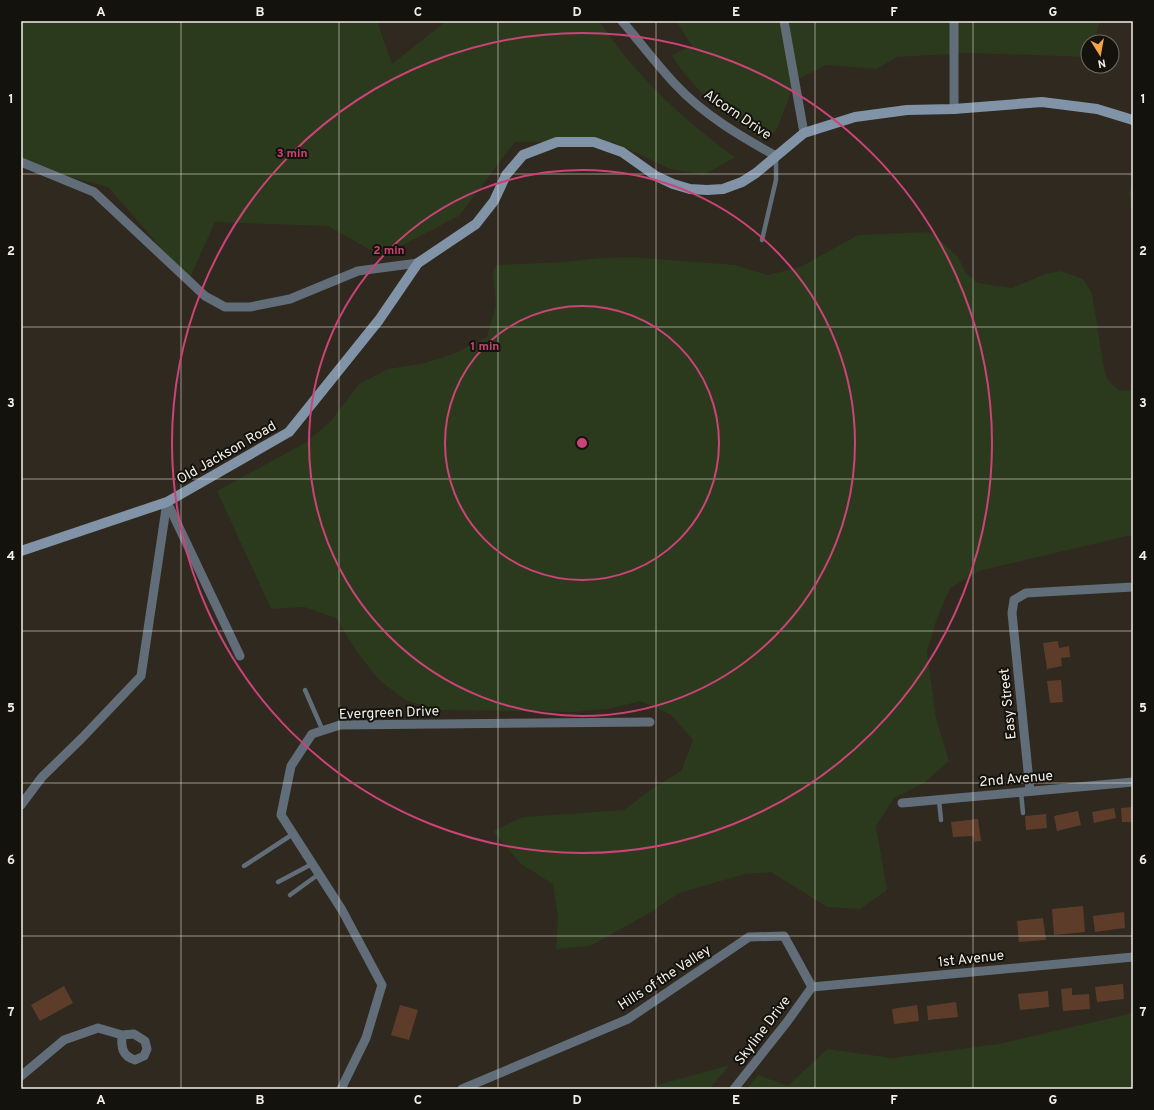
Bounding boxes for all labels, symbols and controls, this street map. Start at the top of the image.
text: A [96,5,106,21]
text: B [256,5,265,21]
text: C [414,5,422,21]
text: D [572,5,582,21]
text: E [732,5,740,21]
text: F [890,5,898,21]
text: G [1049,5,1058,21]
north arrow [1080,34,1120,74]
text: N [1097,55,1107,70]
street label: Alcorn Drive [700,86,774,144]
text: 1 [8,92,14,108]
text: 1 [1140,92,1146,108]
text: 3 min [276,146,308,162]
text: 2 min [373,243,405,259]
text: 2 [7,244,15,260]
text: 2 [1139,244,1147,260]
text: 1 min [471,339,499,355]
text: 3 [7,396,15,412]
text: 3 [1139,396,1147,412]
street label: Old Jackson Road [174,418,280,489]
centre of rings [575,436,589,450]
text: 4 [7,549,15,565]
text: 4 [1139,549,1147,565]
street label: Easy Street [996,668,1021,740]
text: 5 [7,701,15,717]
text: 5 [1139,701,1147,717]
street label: Evergreen Drive [339,703,440,724]
street label: 2nd Avenue [978,768,1054,791]
text: 6 [7,853,15,869]
text: 6 [1139,853,1147,869]
street label: Hills of the Valley [615,942,714,1015]
street label: 1st Avenue [937,948,1005,971]
street label: Skyline Drive [732,993,795,1069]
text: 7 [8,1005,15,1021]
text: 7 [1140,1005,1147,1021]
text: A [96,1093,106,1109]
text: B [256,1093,265,1109]
text: C [414,1093,422,1109]
text: D [572,1093,582,1109]
text: E [732,1093,740,1109]
text: F [890,1093,898,1109]
text: G [1049,1093,1058,1109]

